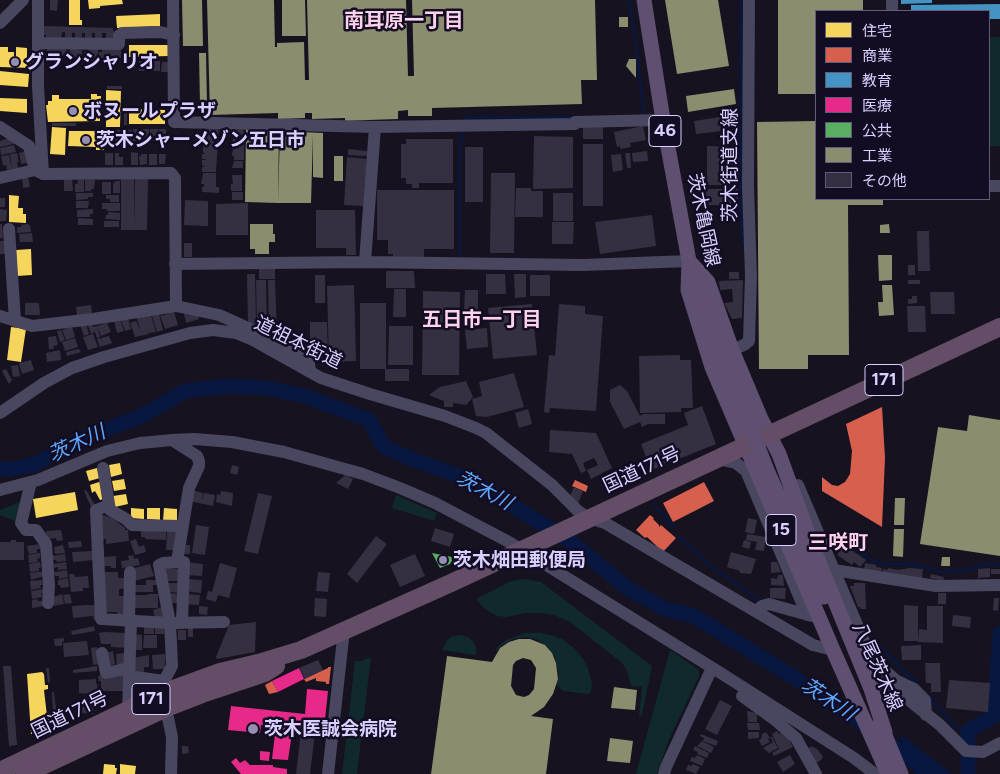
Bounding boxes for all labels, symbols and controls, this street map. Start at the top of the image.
district label: 南耳原一丁目 [344,9,464,33]
legend [815,10,990,200]
text: 住宅 [862,22,892,40]
text: 商業 [862,47,892,65]
place label: グランシャリオ [25,51,158,73]
marker: グランシャリオ [9,56,21,68]
text: 教育 [862,72,892,90]
text: 医療 [862,97,892,115]
place label: ボヌールプラザ [83,100,216,122]
marker: ボヌールプラザ [67,105,79,117]
street label: 茨木街道支線 [719,108,741,222]
road number: 46 [649,115,681,146]
text: 公共 [862,122,892,140]
place label: 茨木シャーメゾン五日市 [96,129,305,151]
marker: 茨木シャーメゾン五日市 [80,134,92,146]
text: 工業 [862,147,892,165]
street label: 茨木亀岡線 [682,171,724,269]
text: その他 [862,172,907,190]
district label: 五日市一丁目 [422,308,542,332]
street label: 道祖本街道 [250,312,346,374]
road number: 171 [865,364,903,396]
water label: 茨木川 [45,420,109,468]
street label: 国道171号 [600,442,684,498]
water label: 茨木川 [452,466,516,516]
road number: 15 [766,514,796,546]
district label: 三咲町 [808,531,868,555]
place label: 茨木畑田郵便局 [453,549,586,571]
marker: 茨木畑田郵便局 [437,554,449,566]
street label: 八尾茨木線 [847,619,907,715]
water label: 茨木川 [796,674,860,726]
road number: 171 [132,684,170,714]
street label: 国道171号 [28,687,112,743]
place label: 茨木医誠会病院 [264,718,397,740]
marker: 茨木医誠会病院 [246,722,260,736]

